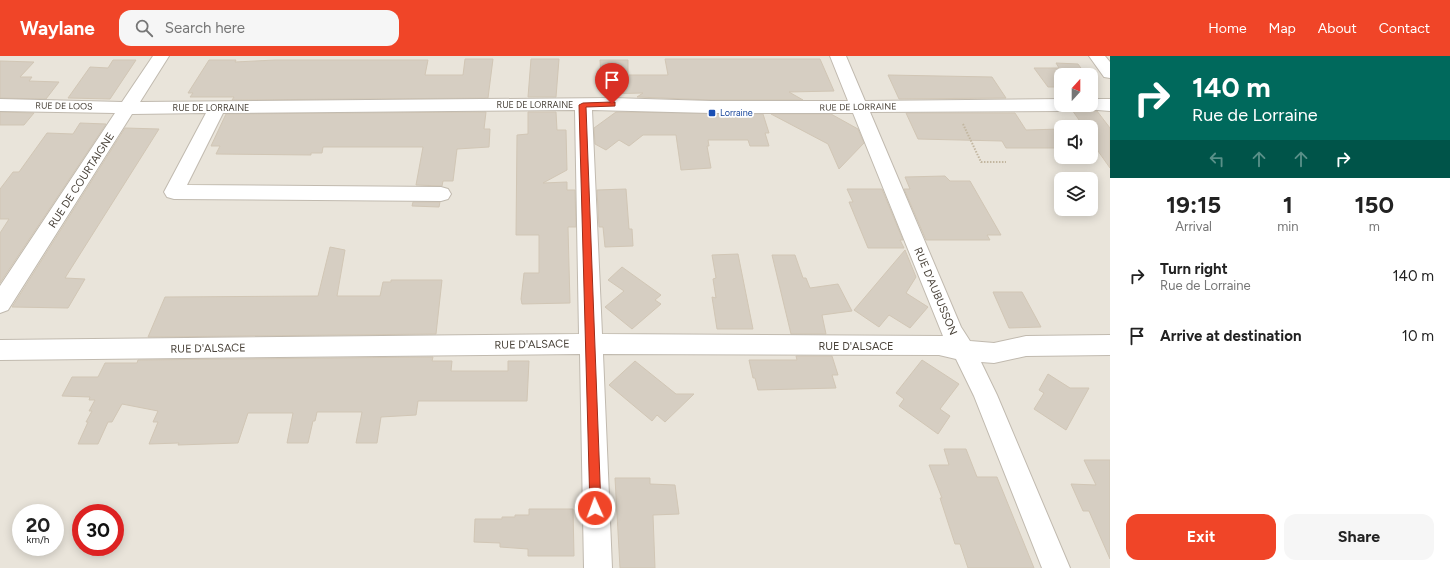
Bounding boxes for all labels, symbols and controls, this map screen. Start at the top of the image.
search box [119,10,399,46]
text: Waylane [20,17,95,40]
icon: search [133,17,155,39]
text: Search here [165,19,245,37]
text: Home [1208,20,1247,37]
text: Map [1269,20,1296,37]
text: About [1318,20,1357,37]
text: Contact [1379,20,1430,37]
pin [595,63,629,104]
north arrow [1054,68,1098,112]
map controls [1054,68,1098,216]
icon: arrive [601,69,623,91]
text: 140 m [1192,70,1271,104]
icon: right [1126,72,1178,124]
street label: RUE DE LORRAINE [497,99,573,110]
street label: RUE DE LOOS [35,100,93,112]
street label: RUE DE LORRAINE [819,100,897,113]
street label: RUE DE LORRAINE [173,102,249,113]
text: Rue de Lorraine [1192,104,1318,126]
place label: Lorraine [720,107,753,118]
marker: Lorraine [707,108,717,118]
button: sound [1054,120,1098,164]
street label: RUE DE COURTAIGNE [46,130,117,230]
icon: left [1206,148,1228,170]
icon: ahead [1248,148,1270,170]
icon: ahead [1290,148,1312,170]
icon: right [1332,148,1354,170]
button: layers [1054,172,1098,216]
text: 19:15 [1166,190,1221,219]
text: 1 [1283,190,1293,219]
text: 150 [1354,190,1394,219]
text: Arrival [1175,219,1212,234]
text: min [1277,219,1299,234]
text: m [1369,219,1380,234]
street label: RUE D'AUBUSSON [911,245,960,337]
text: Turn right [1160,260,1228,278]
icon: right [1126,265,1148,287]
text: 140 m [1392,267,1434,285]
text: Rue de Lorraine [1160,278,1251,293]
icon: arrive [1126,325,1148,347]
text: Arrive at destination [1160,327,1301,345]
text: 10 m [1402,327,1434,345]
street label: RUE D'ALSACE [494,337,570,352]
street label: RUE D'ALSACE [818,340,894,353]
street label: RUE D'ALSACE [170,341,246,356]
position arrow [574,487,616,529]
speed limit sign: 30 [72,504,124,556]
text: 20 [26,513,50,537]
button: Exit [1126,514,1276,560]
button: Share [1284,514,1434,560]
text: km/h [27,533,49,546]

